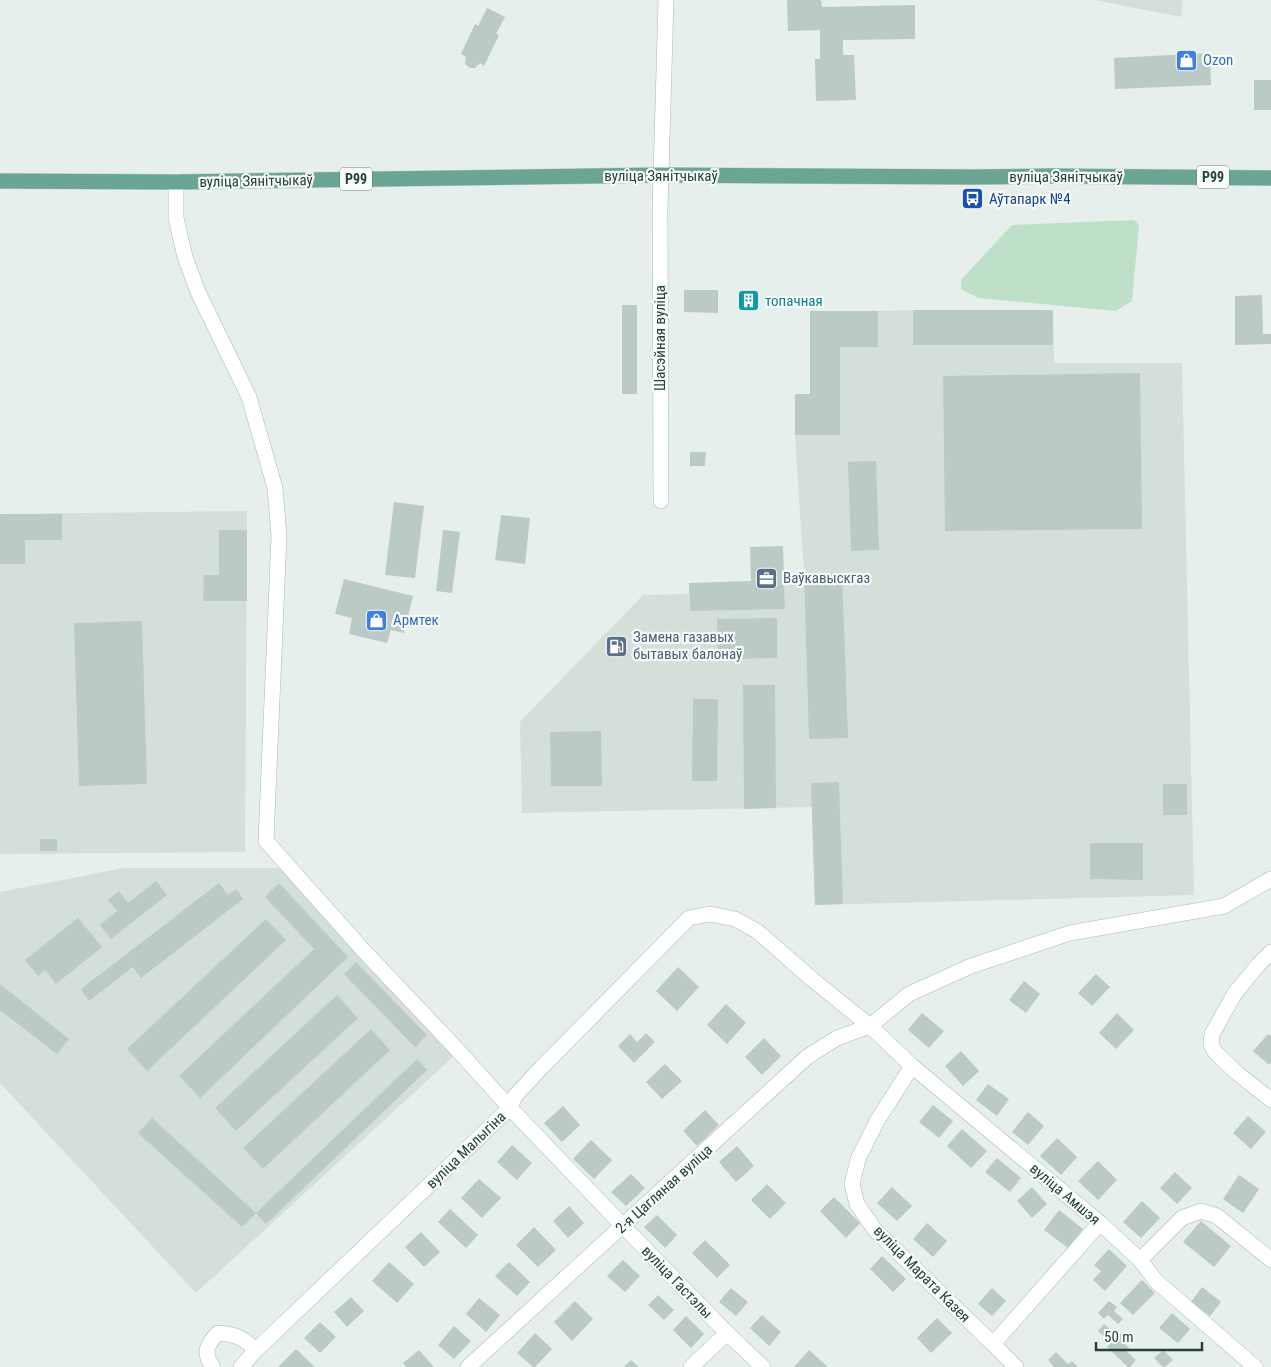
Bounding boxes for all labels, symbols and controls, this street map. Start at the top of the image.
shop icon: Ozon [1175,48,1199,72]
place label: Ozon [1203,51,1233,69]
road number: Р99 [1197,166,1229,188]
street label: вуліца Зянітчыкаў [604,167,718,185]
road number: Р99 [340,168,372,190]
street label: вуліца Зянітчыкаў [1009,168,1123,186]
street label: вуліца Зянітчыкаў [199,171,313,191]
bus stop icon: Аўтапарк №4 [961,187,985,211]
place label: Аўтапарк №4 [989,190,1071,208]
street label: Шасэйная вуліца [651,285,669,391]
building icon: топачная [737,289,761,313]
place label: топачная [765,292,823,310]
office icon: Ваўкавыскгаз [755,566,779,590]
place label: Ваўкавыскгаз [783,569,870,587]
shop icon: Армтек [365,608,389,632]
place label: Армтек [393,611,439,629]
place label: Замена газавых бытавых балонаў [633,628,742,663]
fuel station icon: Замена газавых бытавых балонаў [605,634,629,658]
street label: вуліца Малыгіна [423,1108,509,1192]
street label: 2-я Цагляная вуліца [612,1141,716,1237]
street label: вуліца Амшэя [1026,1159,1104,1229]
street label: вуліца Марата Казея [870,1222,974,1326]
street label: вуліца Гастэлы [638,1242,716,1322]
scale bar [1096,1320,1202,1352]
text: 50 m [1104,1328,1134,1346]

